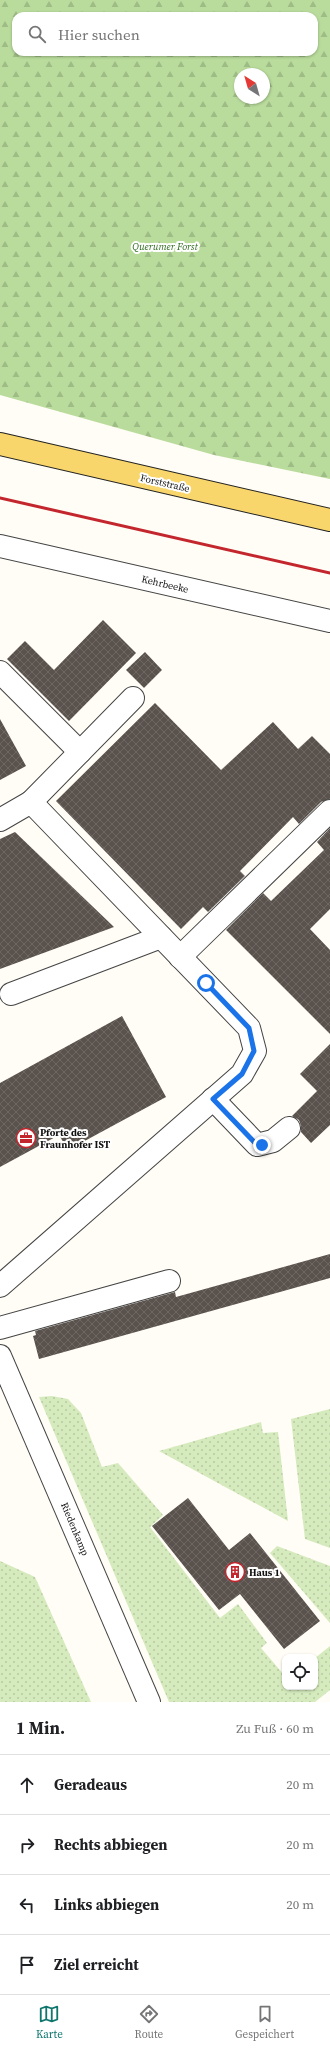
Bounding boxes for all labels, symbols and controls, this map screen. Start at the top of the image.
search box [12,12,318,56]
icon: search [26,23,48,45]
text: Hier suchen [58,24,140,45]
north arrow [234,68,270,104]
park label: Querumer Forst [132,240,198,253]
street label: Forststraße [139,471,191,495]
street label: Kehrbeeke [140,572,190,596]
route start [197,974,215,992]
place label: Pforte des Fraunhofer IST [40,1126,111,1151]
office icon: Pforte des Fraunhofer IST [15,1127,37,1149]
route end [253,1136,271,1154]
street label: Riedenkamp [58,1500,92,1558]
building icon: Haus 1 [224,1561,246,1583]
place label: Haus 1 [249,1566,280,1579]
map controls [282,1654,318,1690]
button: locate [282,1654,318,1690]
text: 1 Min. [16,1716,65,1740]
text: Zu Fuß · 60 m [236,1720,314,1737]
icon: ahead [16,1774,38,1796]
text: Geradeaus [54,1774,127,1795]
text: 20 m [286,1776,314,1793]
icon: right [16,1834,38,1856]
text: Rechts abbiegen [54,1834,168,1855]
text: 20 m [286,1836,314,1853]
icon: left [16,1894,38,1916]
text: Links abbiegen [54,1894,159,1915]
text: 20 m [286,1896,314,1913]
icon: arrive [16,1954,38,1976]
text: Ziel erreicht [54,1954,139,1975]
tab: Karte [36,2003,63,2042]
tab: Route [135,2003,163,2042]
tab: Gespeichert [235,2003,294,2042]

